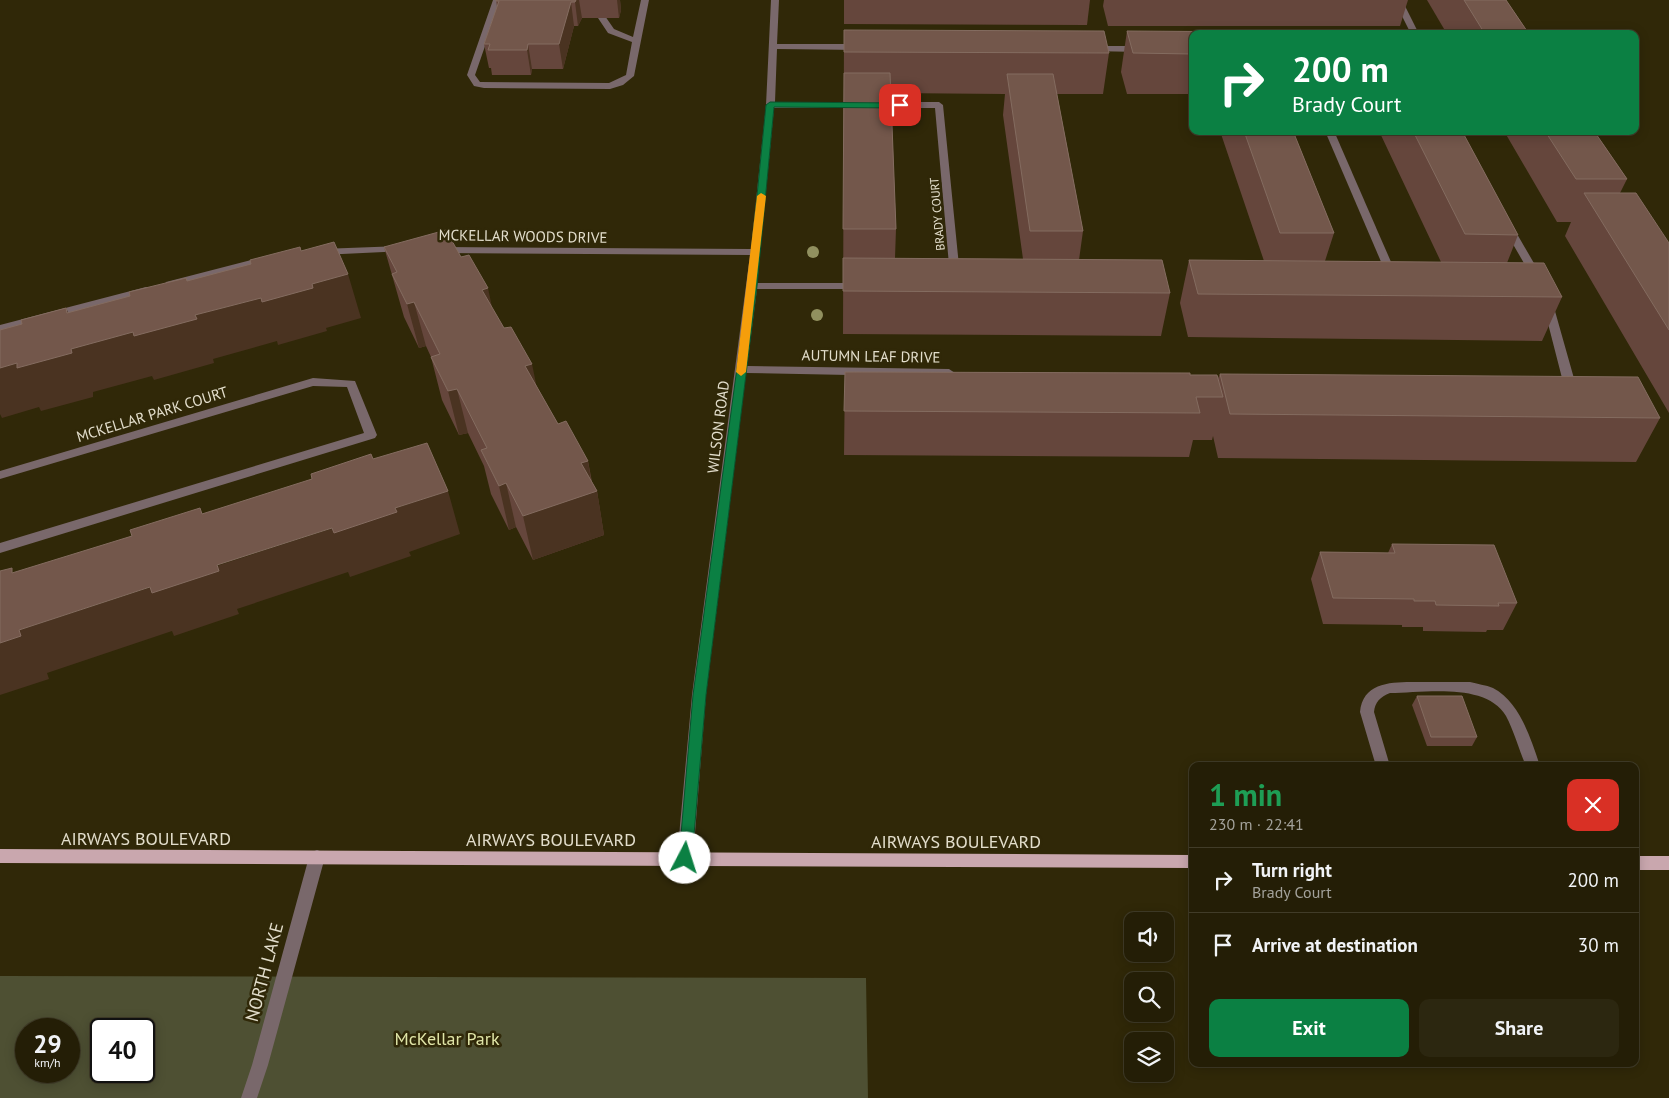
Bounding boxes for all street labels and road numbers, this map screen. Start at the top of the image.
street label: BRADY COURT [926,176,948,251]
street label: MCKELLAR WOODS DRIVE [438,225,608,247]
street label: AUTUMN LEAF DRIVE [802,345,940,367]
street label: WILSON ROAD [703,379,733,475]
street label: MCKELLAR PARK COURT [74,382,231,446]
street label: AIRWAYS BOULEVARD [61,827,231,850]
street label: AIRWAYS BOULEVARD [466,828,636,851]
street label: AIRWAYS BOULEVARD [871,830,1041,853]
street label: NORTH LAKE [240,920,288,1024]

